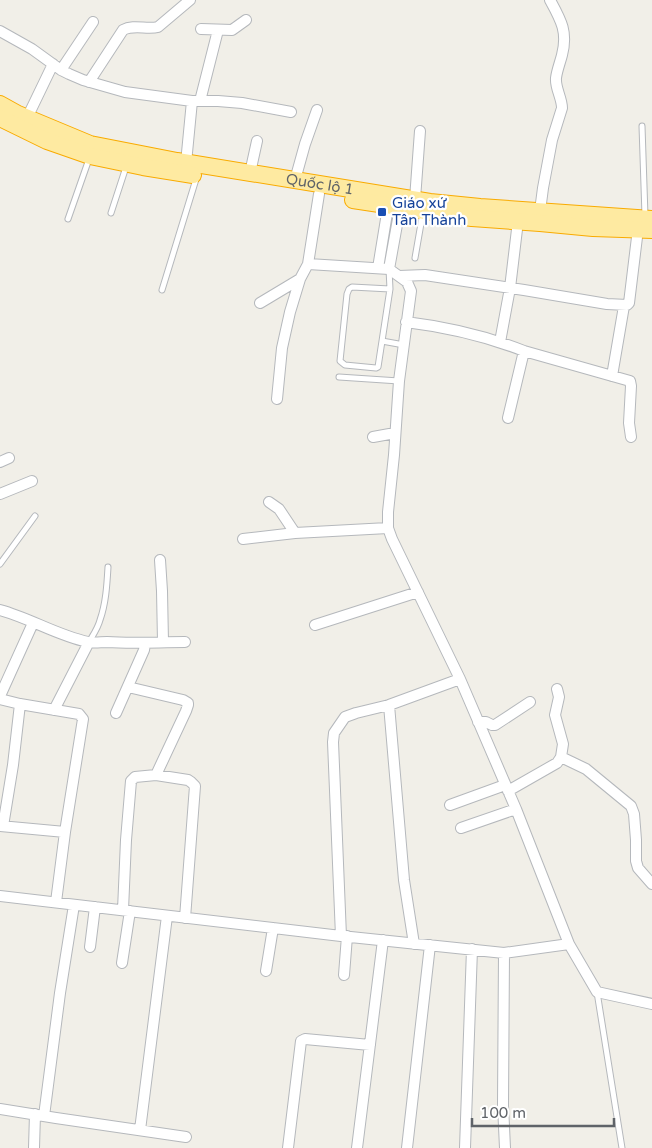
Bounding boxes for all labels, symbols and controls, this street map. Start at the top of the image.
street label: Quốc lộ 1 [285,170,355,199]
place label: Giáo xứ Tân Thành [392,194,466,229]
marker: Giáo xứ Tân Thành [376,206,388,218]
scale bar [472,1096,614,1128]
text: 100 m [480,1104,526,1122]

